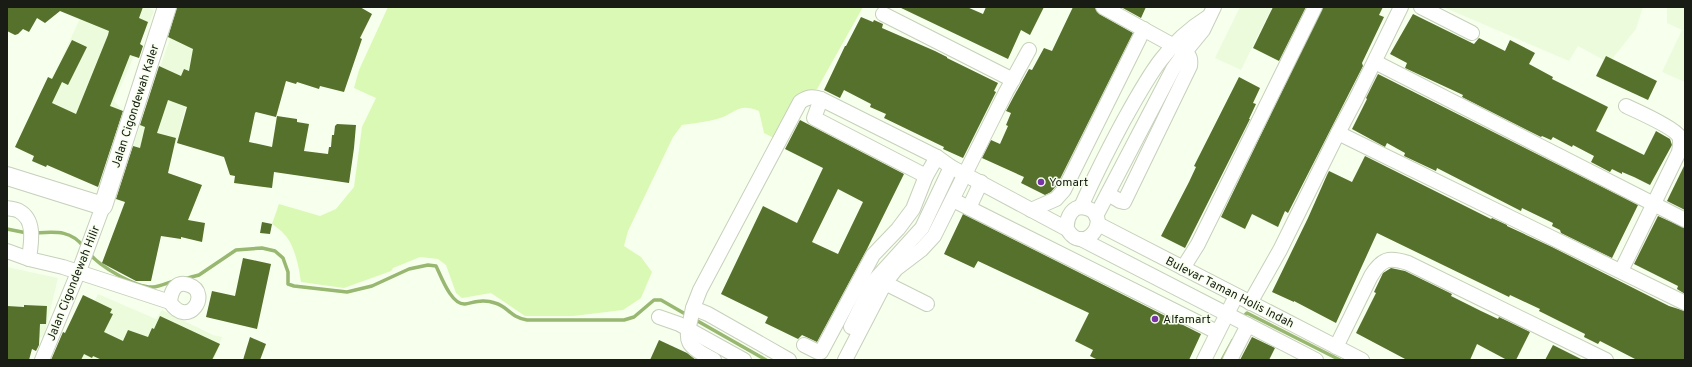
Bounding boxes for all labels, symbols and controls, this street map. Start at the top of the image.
street label: Jalan Cigondewah Kaler [108,42,164,170]
place label: Yomart [1049,175,1088,191]
marker: Yomart [1036,177,1046,187]
street label: Jalan Cigondewah Hilir [43,223,104,343]
street label: Bulevar Taman Holis Indah [1163,253,1297,332]
place label: Alfamart [1163,312,1211,328]
marker: Alfamart [1150,314,1160,324]

